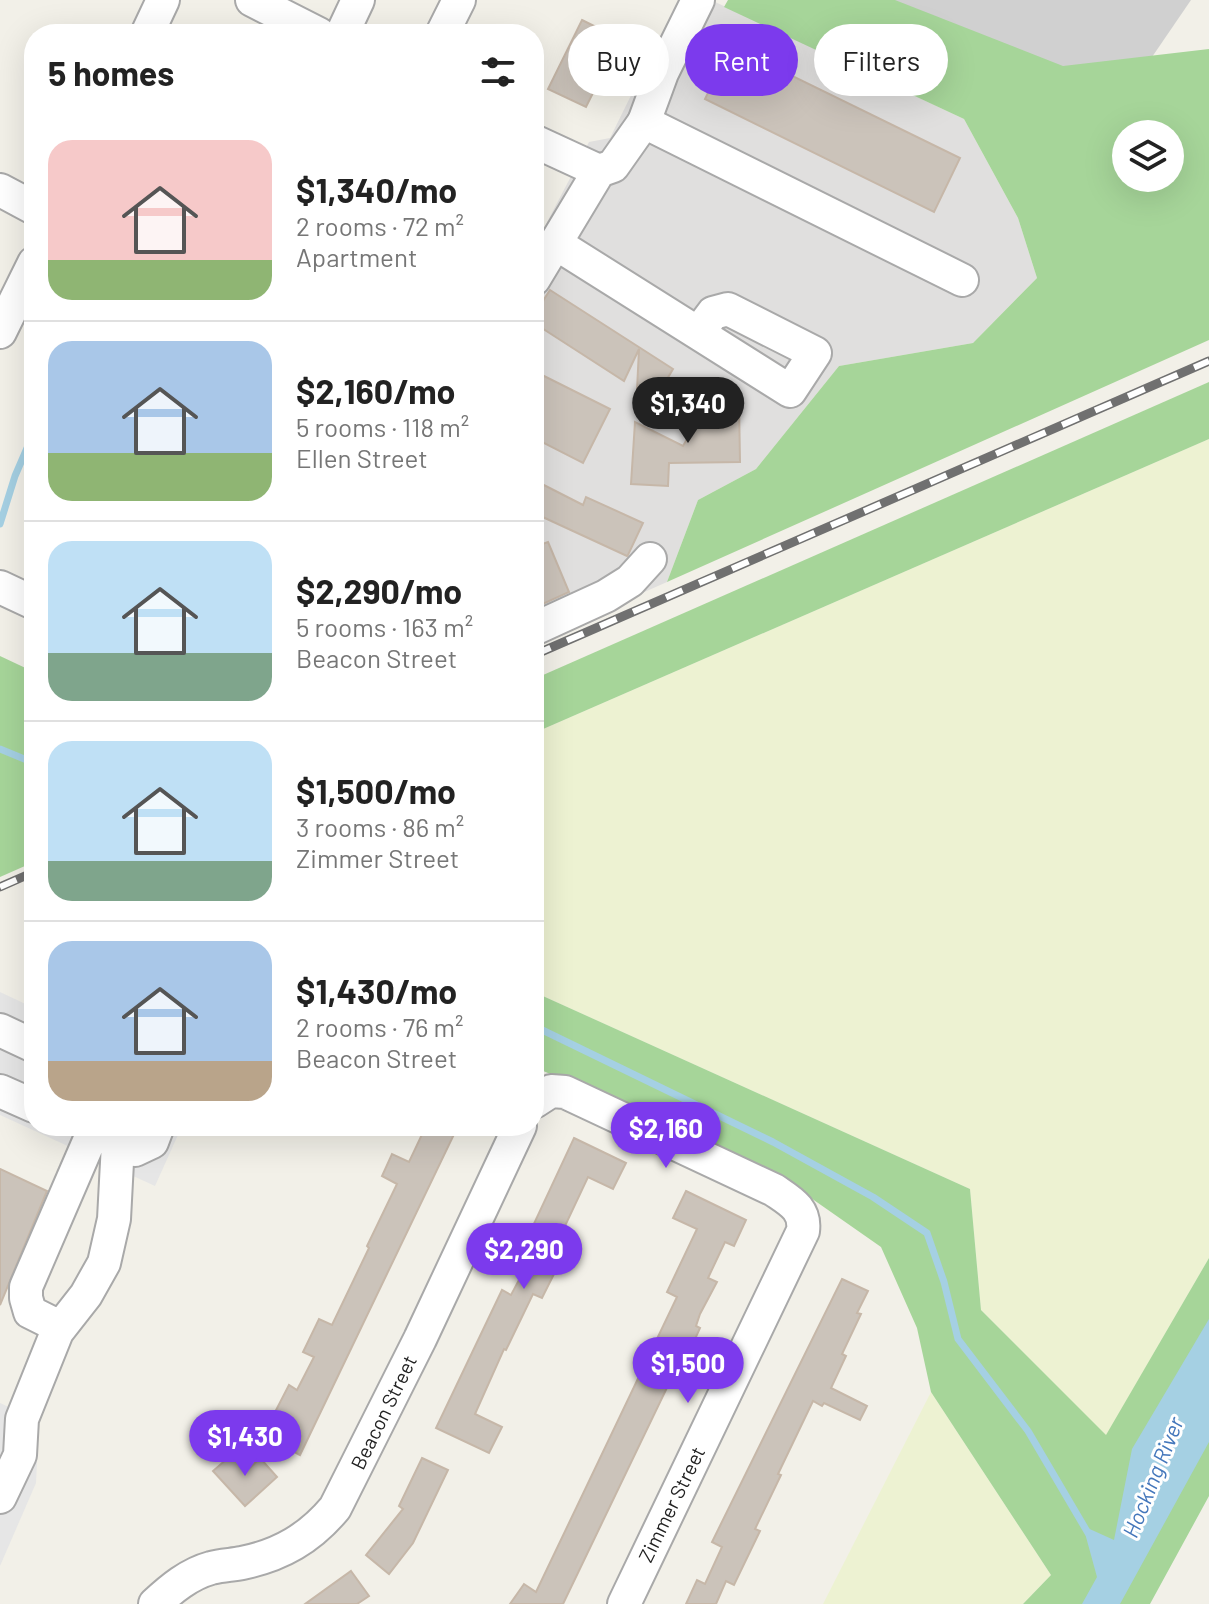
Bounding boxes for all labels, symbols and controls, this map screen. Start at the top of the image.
chip: Buy [568,24,669,96]
chip: Rent [685,24,798,96]
chip: Filters [814,24,948,96]
icon: filters [476,50,520,94]
text: 5 homes [48,52,174,93]
map controls [1112,120,1184,192]
button: layers [1112,120,1184,192]
text: $1,340/mo [296,169,457,210]
icon: home [112,172,208,268]
text: 2 rooms · 72 m² [296,210,464,241]
text: Apartment [296,241,417,272]
text: $2,160/mo [296,370,456,411]
icon: home [112,373,208,469]
pin: $1,340 [623,377,753,445]
text: $1,340 [650,387,726,418]
text: 5 rooms · 118 m² [296,411,469,442]
text: Ellen Street [296,442,428,473]
text: $2,290/mo [296,570,462,611]
icon: home [112,573,208,669]
text: 5 rooms · 163 m² [296,611,473,642]
text: Beacon Street [296,642,457,673]
text: $1,500/mo [296,770,456,811]
icon: home [112,773,208,869]
text: 3 rooms · 86 m² [296,811,464,842]
text: Zimmer Street [296,842,459,873]
text: $1,430/mo [296,970,457,1011]
icon: home [112,973,208,1069]
text: 2 rooms · 76 m² [296,1011,464,1042]
text: Beacon Street [296,1042,457,1073]
pin: $2,160 [601,1102,731,1170]
text: $2,160 [629,1112,703,1143]
pin: $2,290 [459,1223,589,1291]
text: $2,290 [484,1233,564,1264]
pin: $1,500 [623,1337,753,1405]
text: $1,500 [651,1347,725,1378]
street label: Beacon Street [345,1351,421,1473]
pin: $1,430 [180,1410,310,1478]
water label: Hocking River [1116,1412,1188,1541]
text: $1,430 [207,1420,283,1451]
street label: Zimmer Street [633,1442,709,1566]

